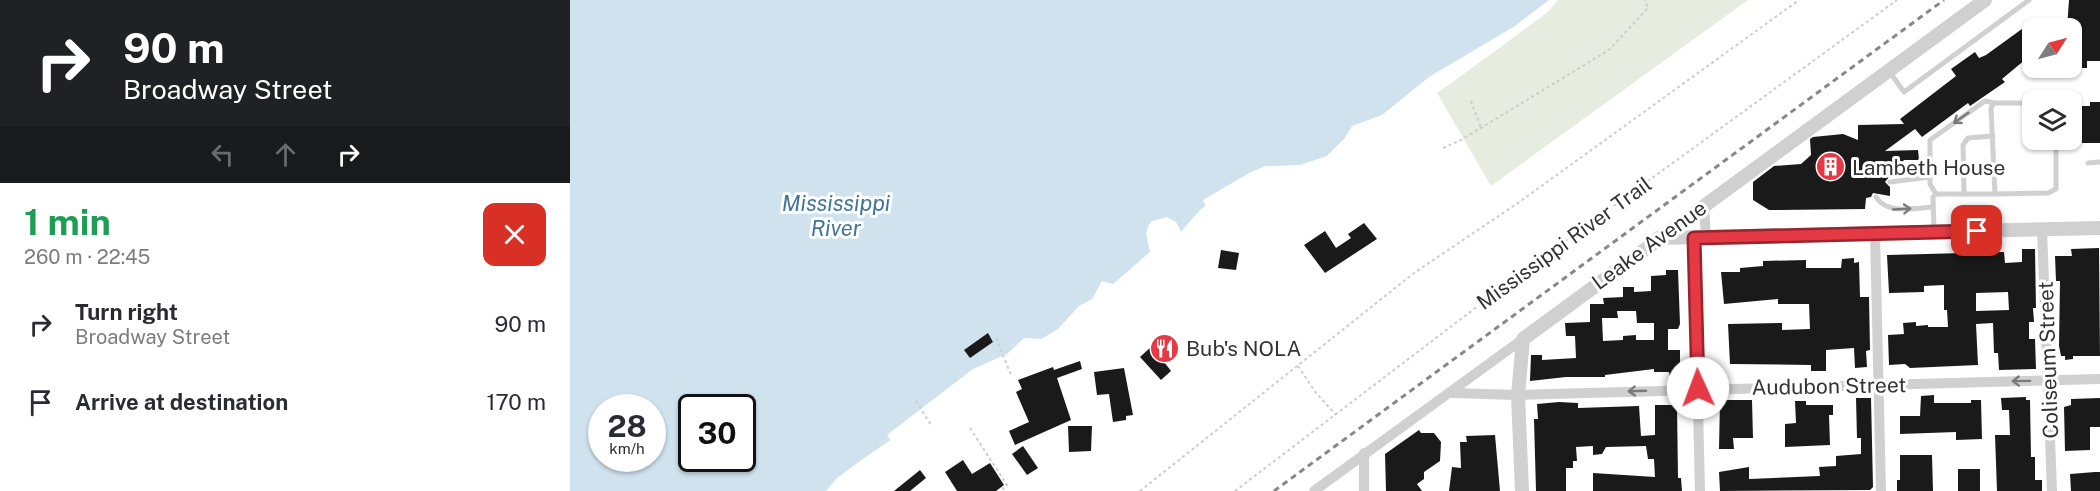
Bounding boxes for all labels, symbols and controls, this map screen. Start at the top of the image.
north arrow [2022,18,2082,78]
map controls [2022,18,2082,150]
text: 90 m [123,23,225,72]
icon: right [24,24,102,102]
text: Broadway Street [123,73,333,105]
button: layers [2022,90,2082,150]
one-way arrow [1954,112,1970,124]
icon: left [206,138,239,171]
icon: ahead [269,138,302,171]
icon: right [332,138,365,171]
building icon: Lambeth House [1815,151,1847,183]
place label: Lambeth House [1852,155,2005,180]
street label: Mississippi River Trail [1472,171,1656,315]
water label: Mississippi River [782,190,891,241]
street label: Leake Avenue [1587,195,1711,295]
text: 1 min [24,201,111,243]
button: close [483,203,546,266]
one-way arrow [1891,203,1911,214]
pin [1951,205,2002,256]
icon: arrive [1960,214,1993,247]
text: 260 m · 22:45 [24,245,150,269]
street label: Coliseum Street [2033,281,2063,439]
text: Turn right [75,299,178,325]
icon: right [24,308,57,341]
text: 90 m [495,311,546,337]
text: Broadway Street [75,325,230,349]
restaurant icon: Bub's NOLA [1149,332,1181,364]
place label: Bub's NOLA [1186,336,1301,361]
position arrow [1666,356,1730,420]
street label: Audubon Street [1751,372,1907,400]
one-way arrow [2011,376,2031,387]
one-way arrow [1627,385,1647,396]
icon: arrive [24,386,57,419]
text: Arrive at destination [75,389,288,415]
text: 170 m [486,389,546,415]
speed limit sign: 30 [678,394,756,472]
text: 28 [607,408,647,444]
text: km/h [609,440,645,457]

